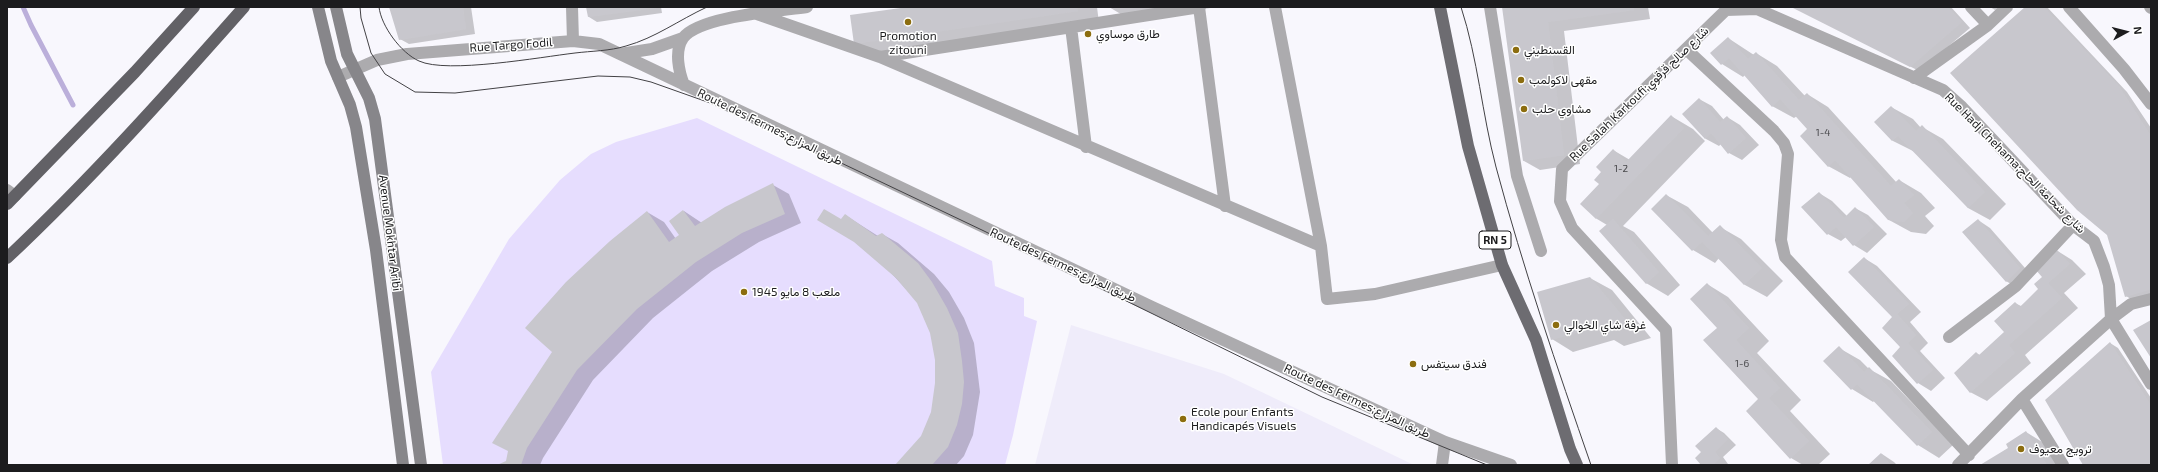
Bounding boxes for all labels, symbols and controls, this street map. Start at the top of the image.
north arrow [2106,12,2146,52]
marker: Promotion zitouni [903,17,913,27]
street label: Rue Salah Karkoufi;شارع صالح قرقوي [1567,24,1711,164]
text: N [2131,26,2145,35]
place label: طارق موساوي [1096,27,1160,41]
place label: Promotion zitouni [879,29,937,57]
marker: طارق موساوي [1083,29,1093,39]
street label: Rue Targo Fodil [469,35,553,55]
place label: القسنطيني [1524,43,1575,57]
marker: القسنطيني [1511,45,1521,55]
place label: مقهى لاكولمب [1529,73,1597,87]
marker: مقهى لاكولمب [1516,75,1526,85]
street label: Route des Fermes;طريق المزارع [695,86,845,168]
street label: Rue Hadj Chehama;شارع شحامة الحاج [1942,90,2088,236]
place label: مشاوي حلب [1532,102,1591,116]
marker: مشاوي حلب [1519,104,1529,114]
house number: 1-4 [1816,127,1830,139]
house number: 1-2 [1614,163,1628,175]
street label: Avenue Mokhtar Aribi [376,174,404,292]
street label: Route des Fermes;طريق المزارع [988,225,1138,305]
road number: RN 5 [1479,231,1511,249]
place label: ملعب 8 مايو 1945 [752,285,840,299]
marker: ملعب 8 مايو 1945 [739,287,749,297]
place label: غرفة شاي الخوالي [1564,318,1646,332]
marker: غرفة شاي الخوالي [1551,320,1561,330]
place label: فندق سيتفس [1421,357,1487,371]
house number: 1-6 [1735,358,1749,370]
marker: فندق سيتفس [1408,359,1418,369]
street label: Route des Fermes;طريق المزارع [1282,361,1432,441]
place label: Ecole pour Enfants Handicapés Visuels [1191,405,1296,433]
marker: Ecole pour Enfants Handicapés Visuels [1178,414,1188,424]
place label: ترويج معيوف [2029,442,2092,456]
marker: ترويج معيوف [2016,444,2026,454]

